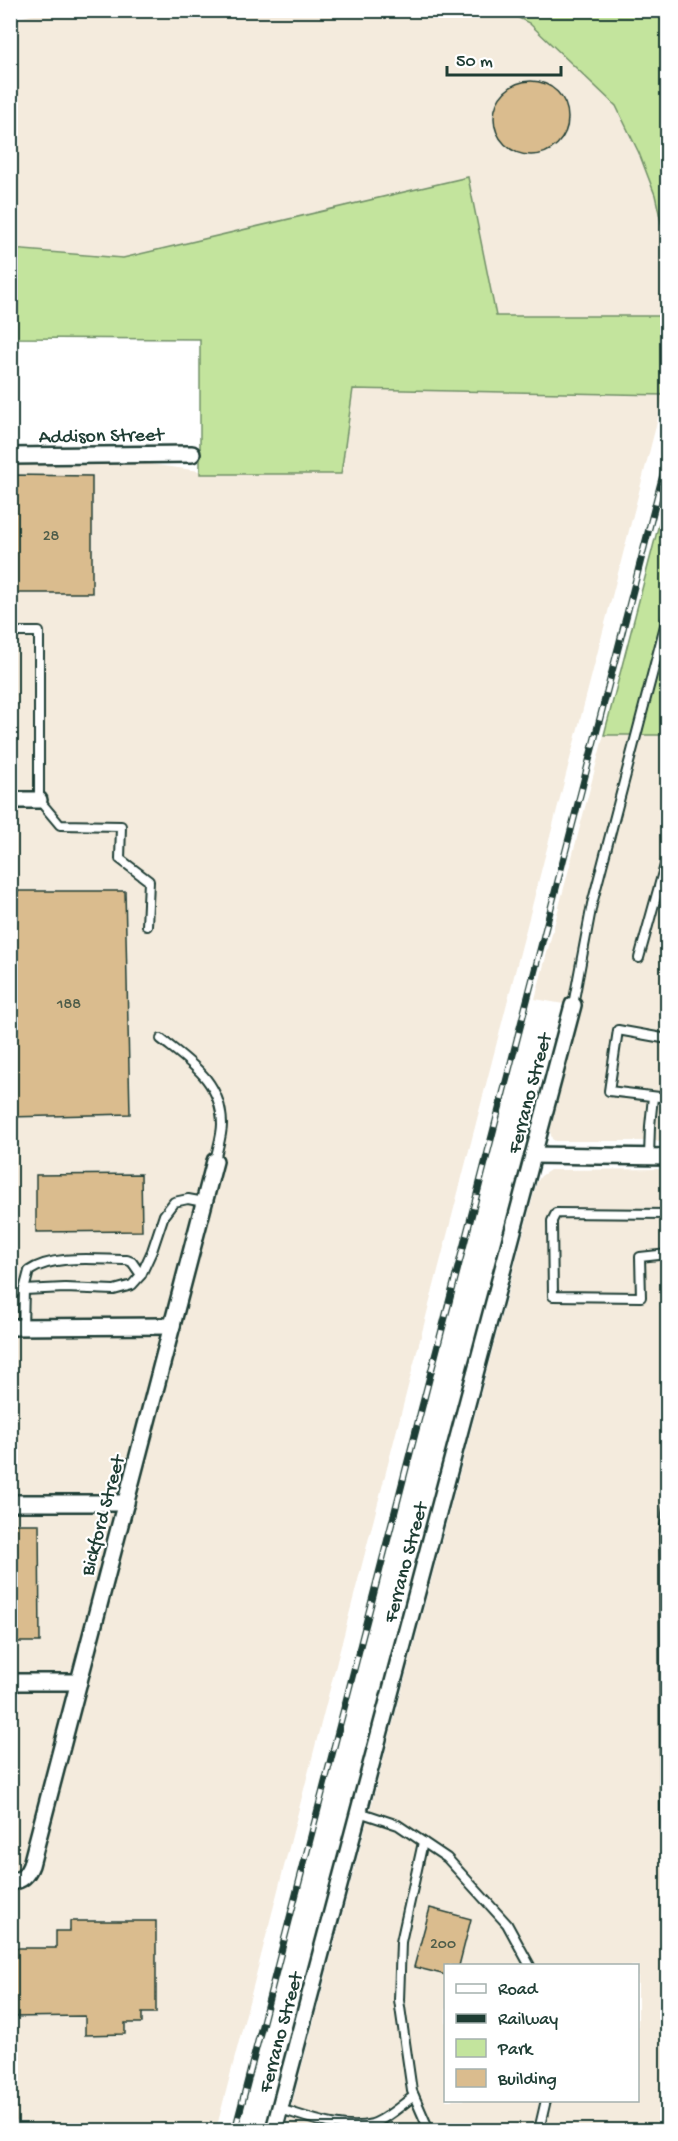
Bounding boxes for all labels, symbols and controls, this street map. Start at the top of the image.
scale bar [447,39,561,77]
text: 50 m [456,52,493,73]
street label: Addison Street [38,425,166,450]
house number: 28 [43,528,60,547]
house number: 188 [56,996,81,1015]
street label: Ferrano Street [504,1029,559,1158]
street label: Bickford Street [77,1451,132,1580]
street label: Ferrano Street [380,1498,435,1627]
house number: 200 [430,1936,456,1955]
legend [444,1964,639,2102]
street label: Ferrano Street [255,1968,310,2097]
text: Road [498,1980,539,2001]
text: Railway [498,2010,558,2031]
text: Park [497,2040,534,2061]
text: Building [497,2070,557,2091]

